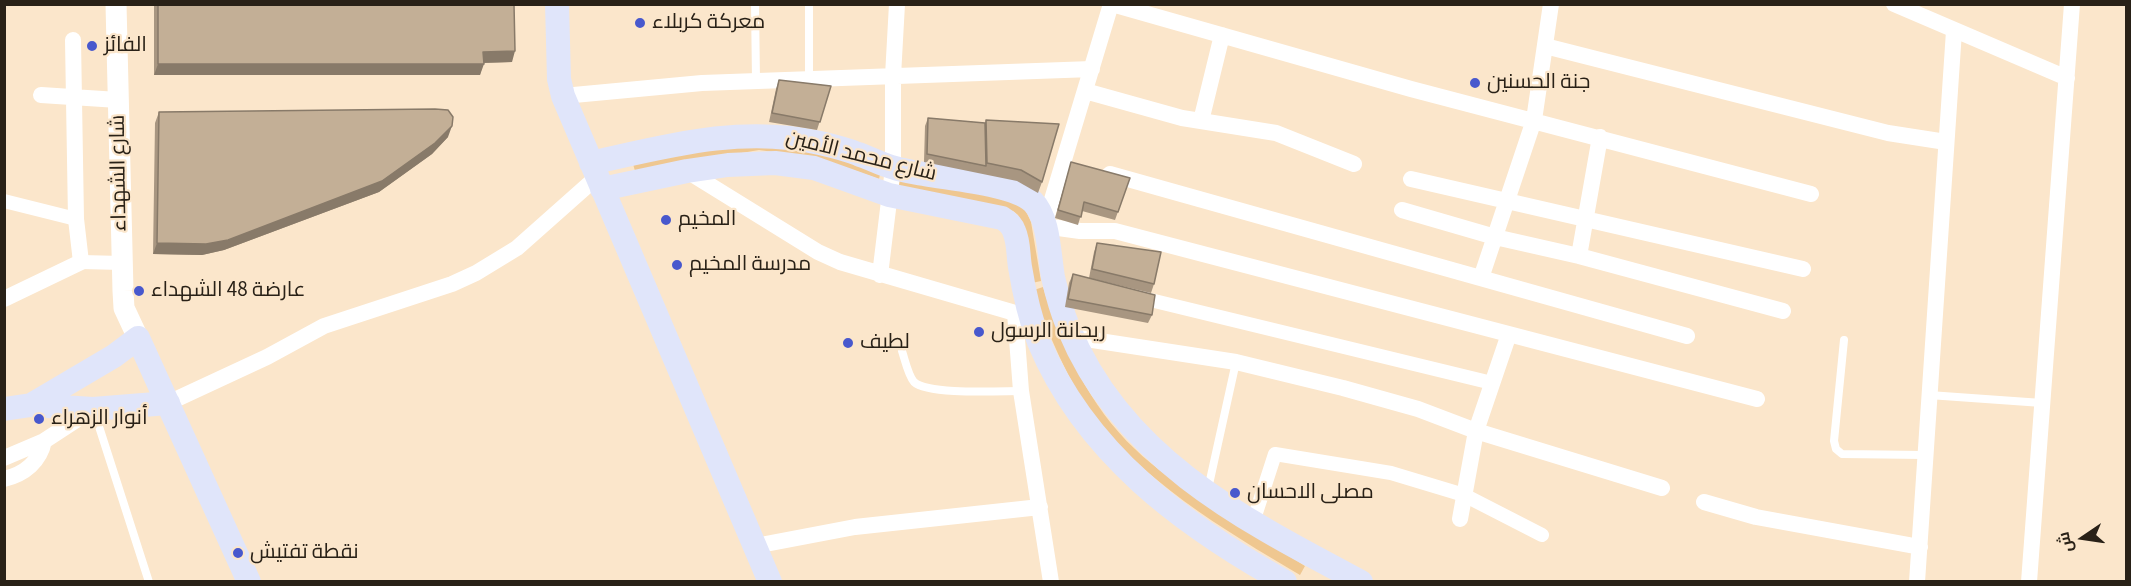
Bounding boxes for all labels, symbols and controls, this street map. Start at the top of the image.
place label: معركة كربلاء [652,10,765,36]
marker: معركة كربلاء [633,16,647,30]
place label: الفائز [104,33,147,59]
marker: الفائز [85,39,99,53]
place label: جنة الحسنين [1487,70,1590,96]
marker: جنة الحسنين [1468,76,1482,90]
street label: شارع الشهداء [106,115,134,231]
street label: شارع محمد الأمين [783,126,939,188]
place label: المخيم [678,207,736,233]
marker: المخيم [659,213,673,227]
place label: مدرسة المخيم [689,252,811,278]
marker: مدرسة المخيم [670,258,684,272]
place label: عارضة 48 الشهداء [151,278,305,304]
marker: عارضة 48 الشهداء [132,284,146,298]
place label: ريحانة الرسول [991,319,1106,345]
marker: ريحانة الرسول [972,325,986,339]
place label: لطيف [860,330,910,356]
marker: لطيف [841,336,855,350]
place label: أنوار الزهراء [51,406,148,432]
marker: أنوار الزهراء [32,412,46,426]
place label: مصلى الاحسان [1247,480,1374,506]
marker: مصلى الاحسان [1228,486,1242,500]
north arrow [2053,508,2113,568]
text: ش [2052,530,2078,555]
place label: نقطة تفتيش [250,540,359,566]
marker: نقطة تفتيش [231,546,245,560]

